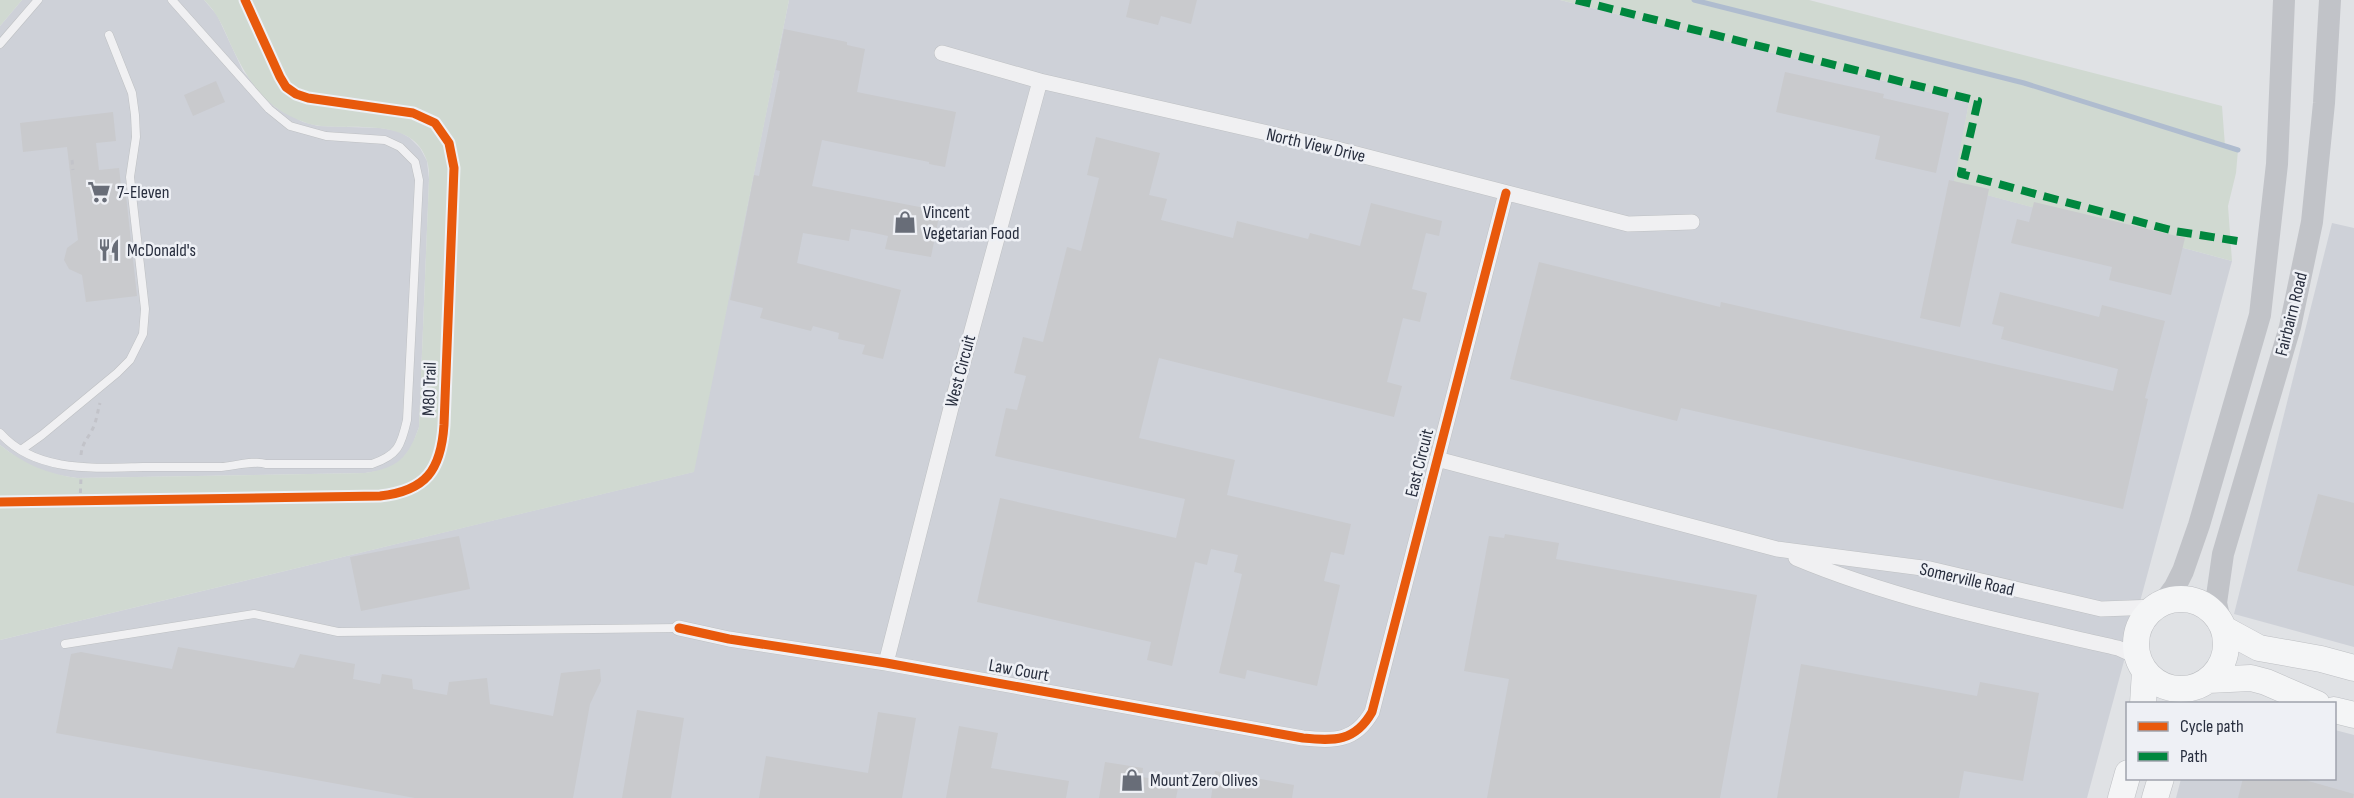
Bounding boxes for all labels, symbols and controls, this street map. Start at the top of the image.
street label: North View Drive [1264,124,1368,167]
supermarket icon: 7-Eleven [86,179,112,205]
place label: 7-Eleven [117,182,170,203]
place label: Vincent Vegetarian Food [923,202,1019,244]
shop icon: Vincent Vegetarian Food [892,209,918,235]
restaurant icon: McDonald's [96,237,122,263]
place label: McDonald's [127,240,196,261]
street label: Fairbairn Road [2271,270,2312,358]
street label: West Circuit [941,332,980,410]
street label: M80 Trail [418,362,441,416]
street label: East Circuit [1401,426,1438,499]
street label: Somerville Road [1918,558,2016,601]
street label: Law Court [987,655,1051,686]
legend [2126,702,2336,780]
text: Cycle path [2180,716,2244,737]
text: Path [2180,746,2208,767]
shop icon: Mount Zero Olives [1119,767,1145,793]
place label: Mount Zero Olives [1150,770,1258,791]

